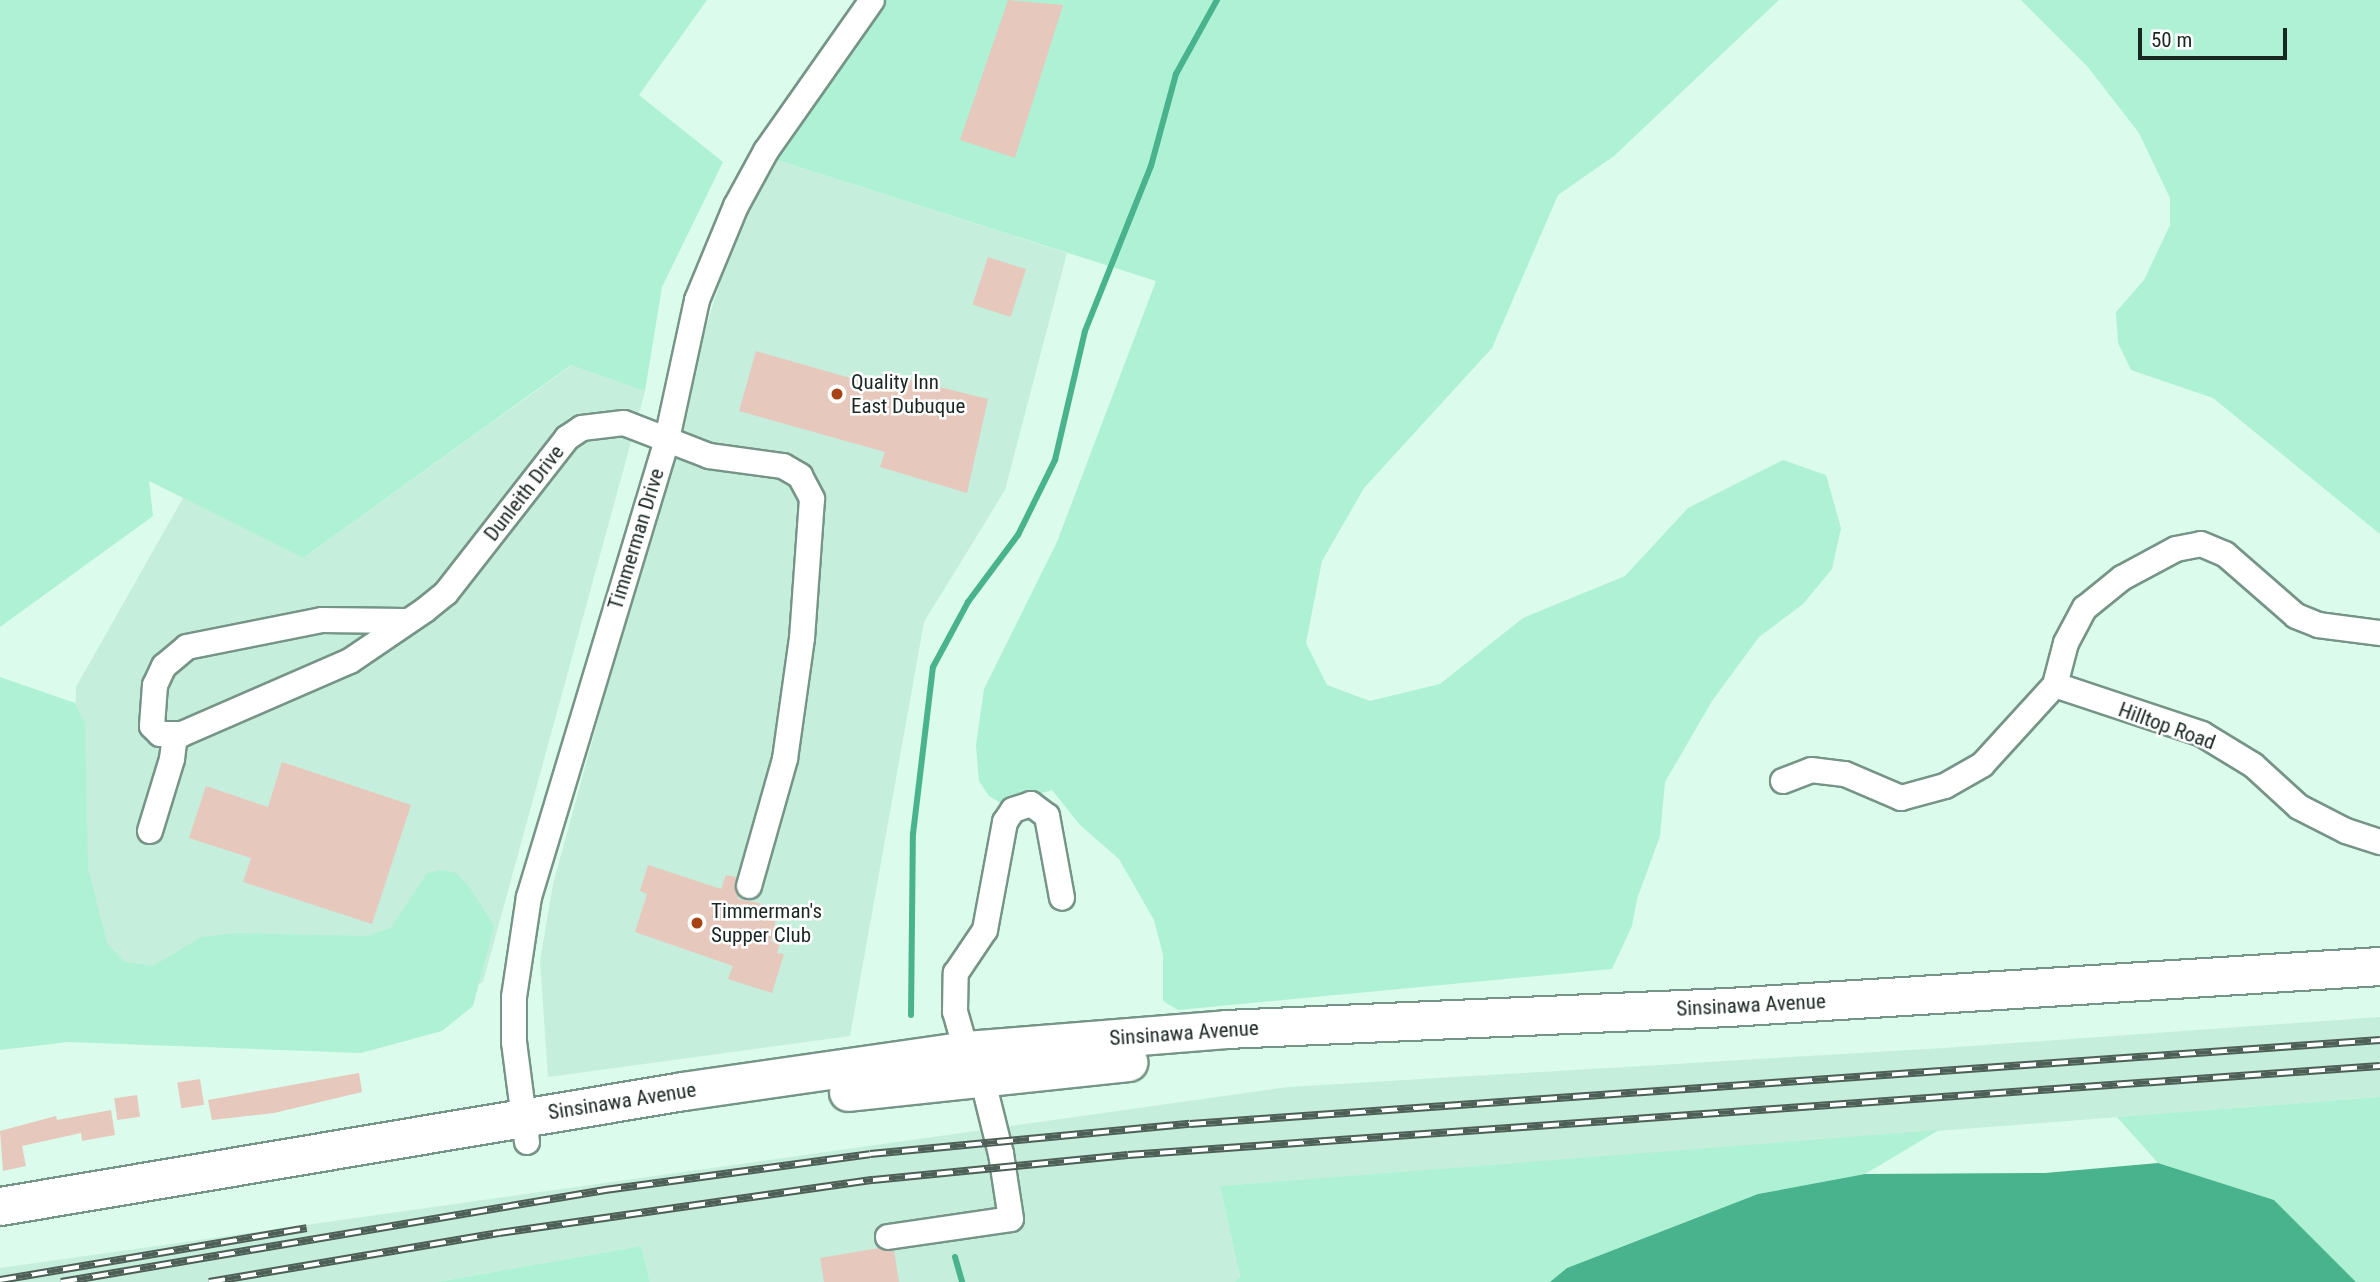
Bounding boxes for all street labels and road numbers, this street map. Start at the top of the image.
street label: Dunleith Drive [479,440,569,546]
street label: Timmerman Drive [603,465,669,613]
street label: Hilltop Road [2115,697,2219,755]
street label: Sinsinawa Avenue [1676,989,1826,1021]
street label: Sinsinawa Avenue [1109,1015,1259,1051]
street label: Sinsinawa Avenue [546,1077,698,1125]

